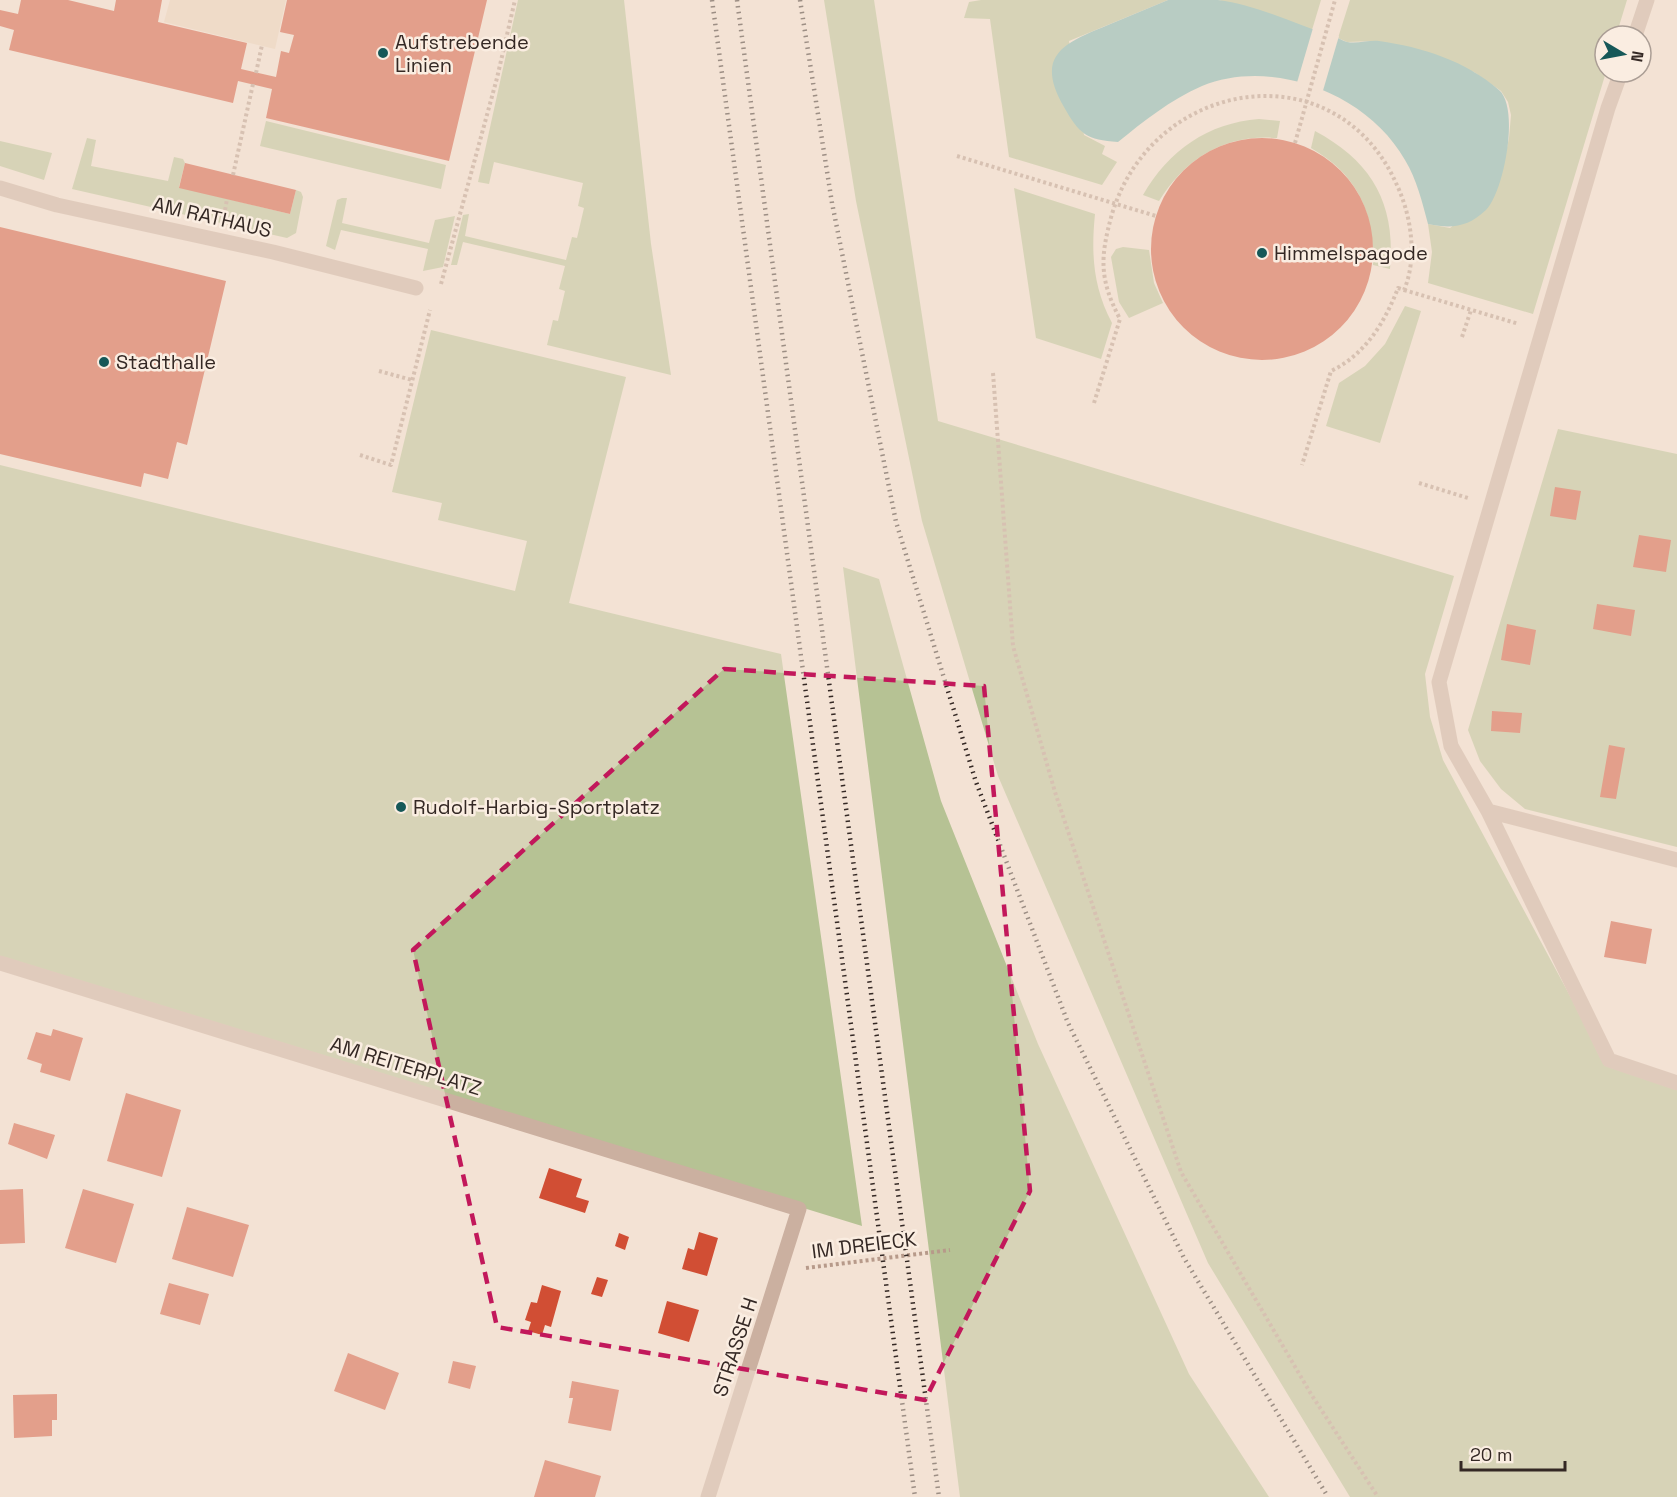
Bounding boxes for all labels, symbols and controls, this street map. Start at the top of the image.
north arrow [1593,24,1653,84]
place label: Aufstrebende Linien [395,29,529,78]
marker: Aufstrebende Linien [376,46,390,60]
text: N [1626,49,1649,64]
street label: AM RATHAUS [150,191,274,243]
place label: Himmelspagode [1274,240,1428,266]
marker: Himmelspagode [1255,246,1269,260]
place label: Stadthalle [116,349,216,375]
marker: Stadthalle [97,355,111,369]
place label: Rudolf-Harbig-Sportplatz [413,794,660,820]
marker: Rudolf-Harbig-Sportplatz [394,800,408,814]
street label: AM REITERPLATZ [327,1031,485,1101]
street label: IM DREIECK [810,1226,918,1264]
street label: STRASSE H [707,1294,763,1400]
scale bar [1461,1434,1564,1472]
text: 20 m [1470,1443,1513,1466]

